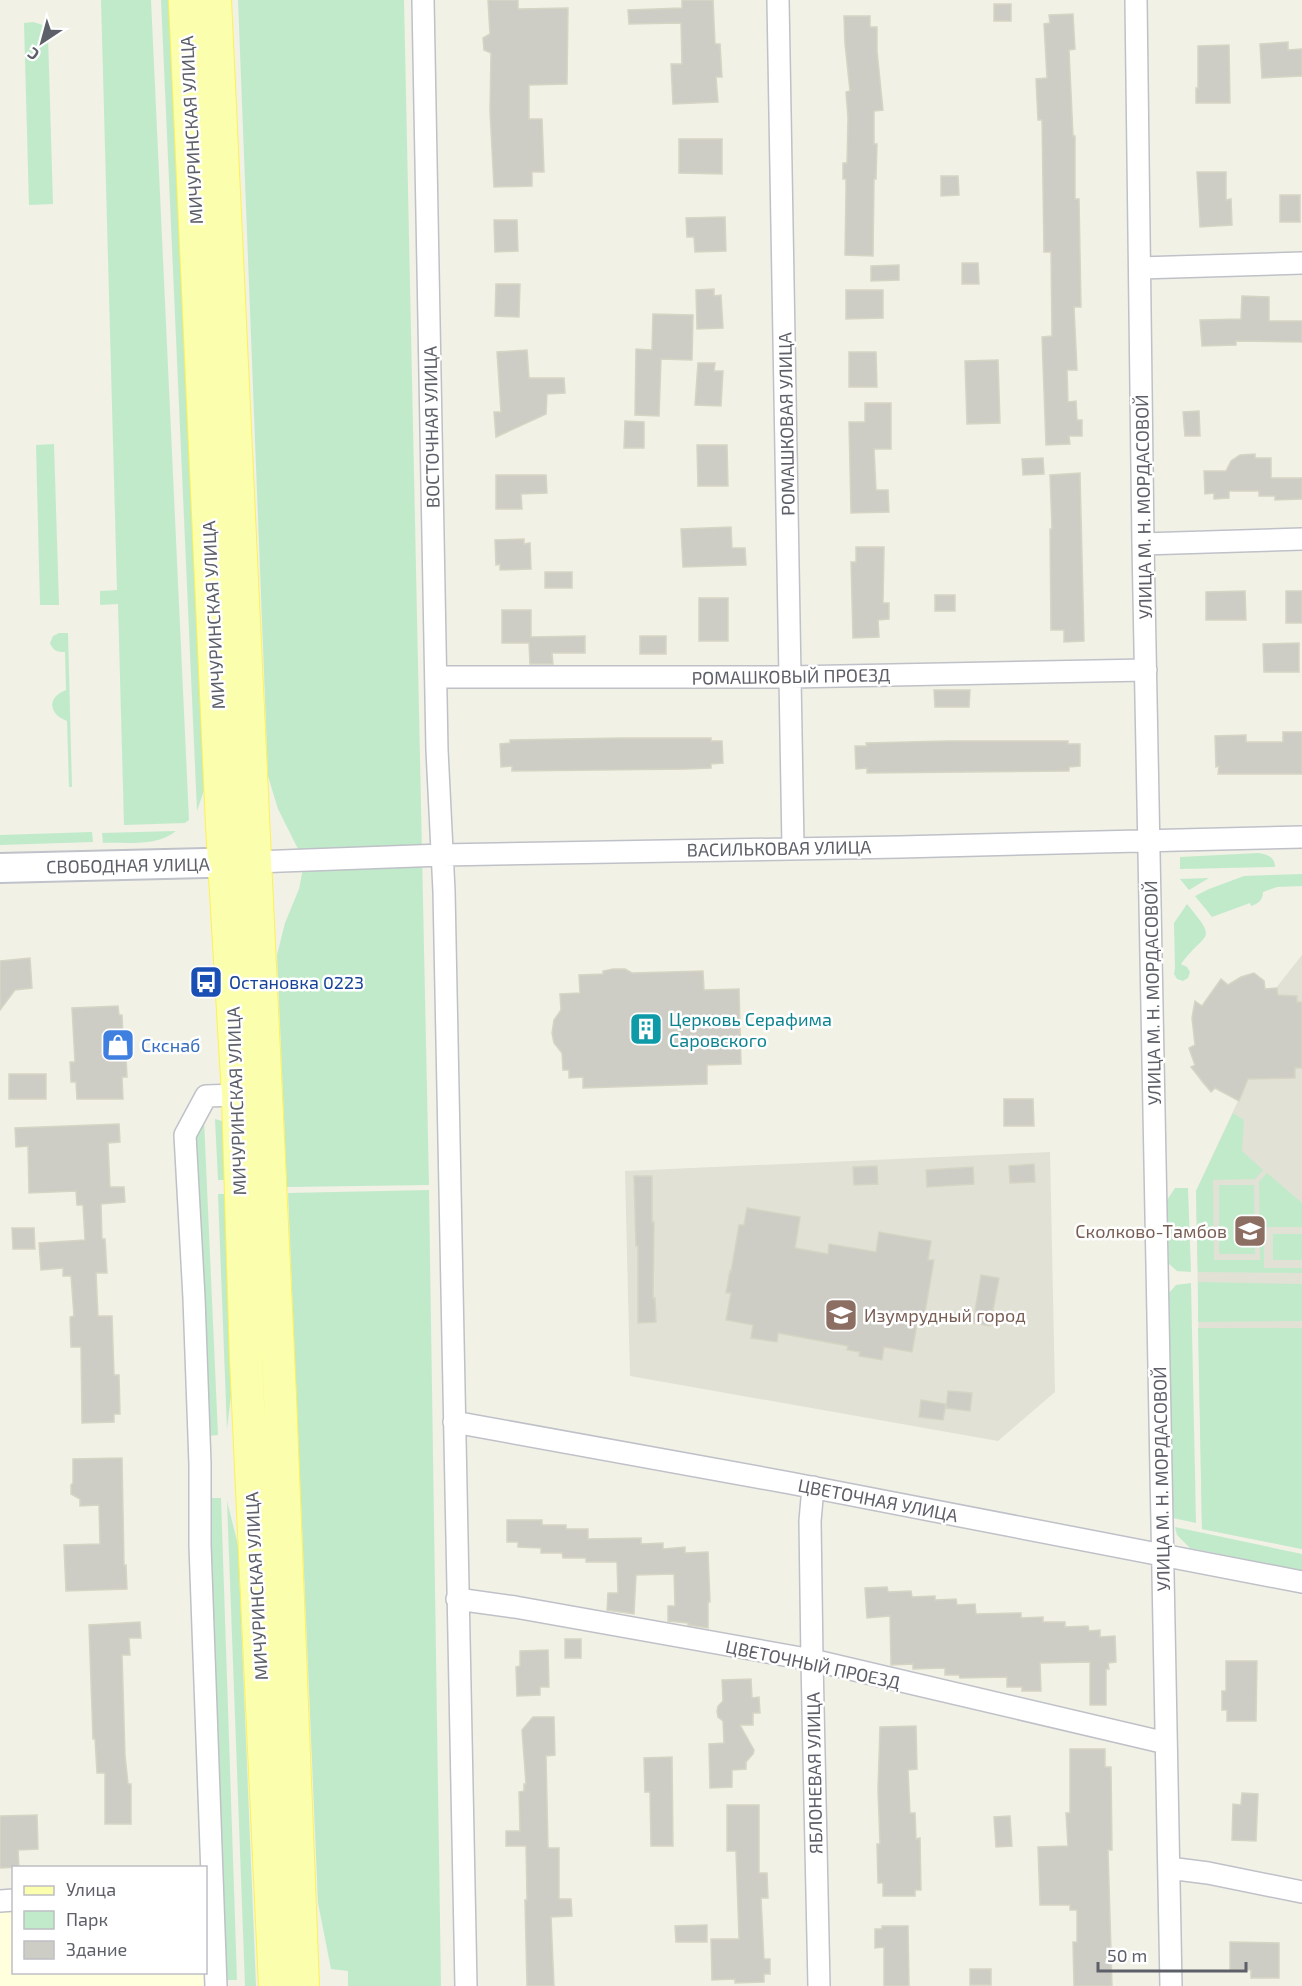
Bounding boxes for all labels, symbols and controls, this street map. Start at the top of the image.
north arrow [12,12,72,72]
street label: МИЧУРИНСКАЯ УЛИЦА [175,34,207,225]
text: С [23,44,42,65]
street label: РОМАШКОВАЯ УЛИЦА [773,331,799,516]
street label: ВОСТОЧНАЯ УЛИЦА [419,345,443,508]
street label: УЛИЦА М. Н. МОРДАСОВОЙ [1130,394,1156,620]
street label: МИЧУРИНСКАЯ УЛИЦА [197,519,229,710]
street label: РОМАШКОВЫЙ ПРОЕЗД [691,663,891,689]
street label: ВАСИЛЬКОВАЯ УЛИЦА [687,835,872,861]
street label: СВОБОДНАЯ УЛИЦА [46,853,211,877]
street label: УЛИЦА М. Н. МОРДАСОВОЙ [1139,880,1165,1106]
bus stop icon: Остановка 0223 [188,964,224,1000]
place label: Остановка 0223 [229,971,364,993]
street label: МИЧУРИНСКАЯ УЛИЦА [222,1005,250,1196]
place label: Церковь Серафима Саровского [669,1008,832,1051]
building icon: Церковь Серафима Саровского [628,1011,664,1047]
shop icon: Скснаб [100,1027,136,1063]
place label: Скснаб [141,1034,200,1056]
school or university icon: Сколково-Тамбов [1232,1213,1268,1249]
place label: Сколково-Тамбов [1075,1220,1227,1242]
school or university icon: Изумрудный город [823,1297,859,1333]
place label: Изумрудный город [864,1304,1026,1326]
street label: УЛИЦА М. Н. МОРДАСОВОЙ [1148,1366,1174,1592]
street label: ЦВЕТОЧНАЯ УЛИЦА [796,1474,961,1526]
street label: МИЧУРИНСКАЯ УЛИЦА [240,1490,272,1681]
street label: ЦВЕТОЧНЫЙ ПРОЕЗД [724,1635,902,1693]
street label: ЯБЛОНЕВАЯ УЛИЦА [802,1691,826,1854]
legend [12,1866,207,1974]
text: Улица [66,1878,116,1900]
text: Парк [66,1908,108,1930]
scale bar [1098,1935,1246,1973]
text: Здание [66,1938,127,1960]
text: 50 m [1107,1944,1147,1966]

